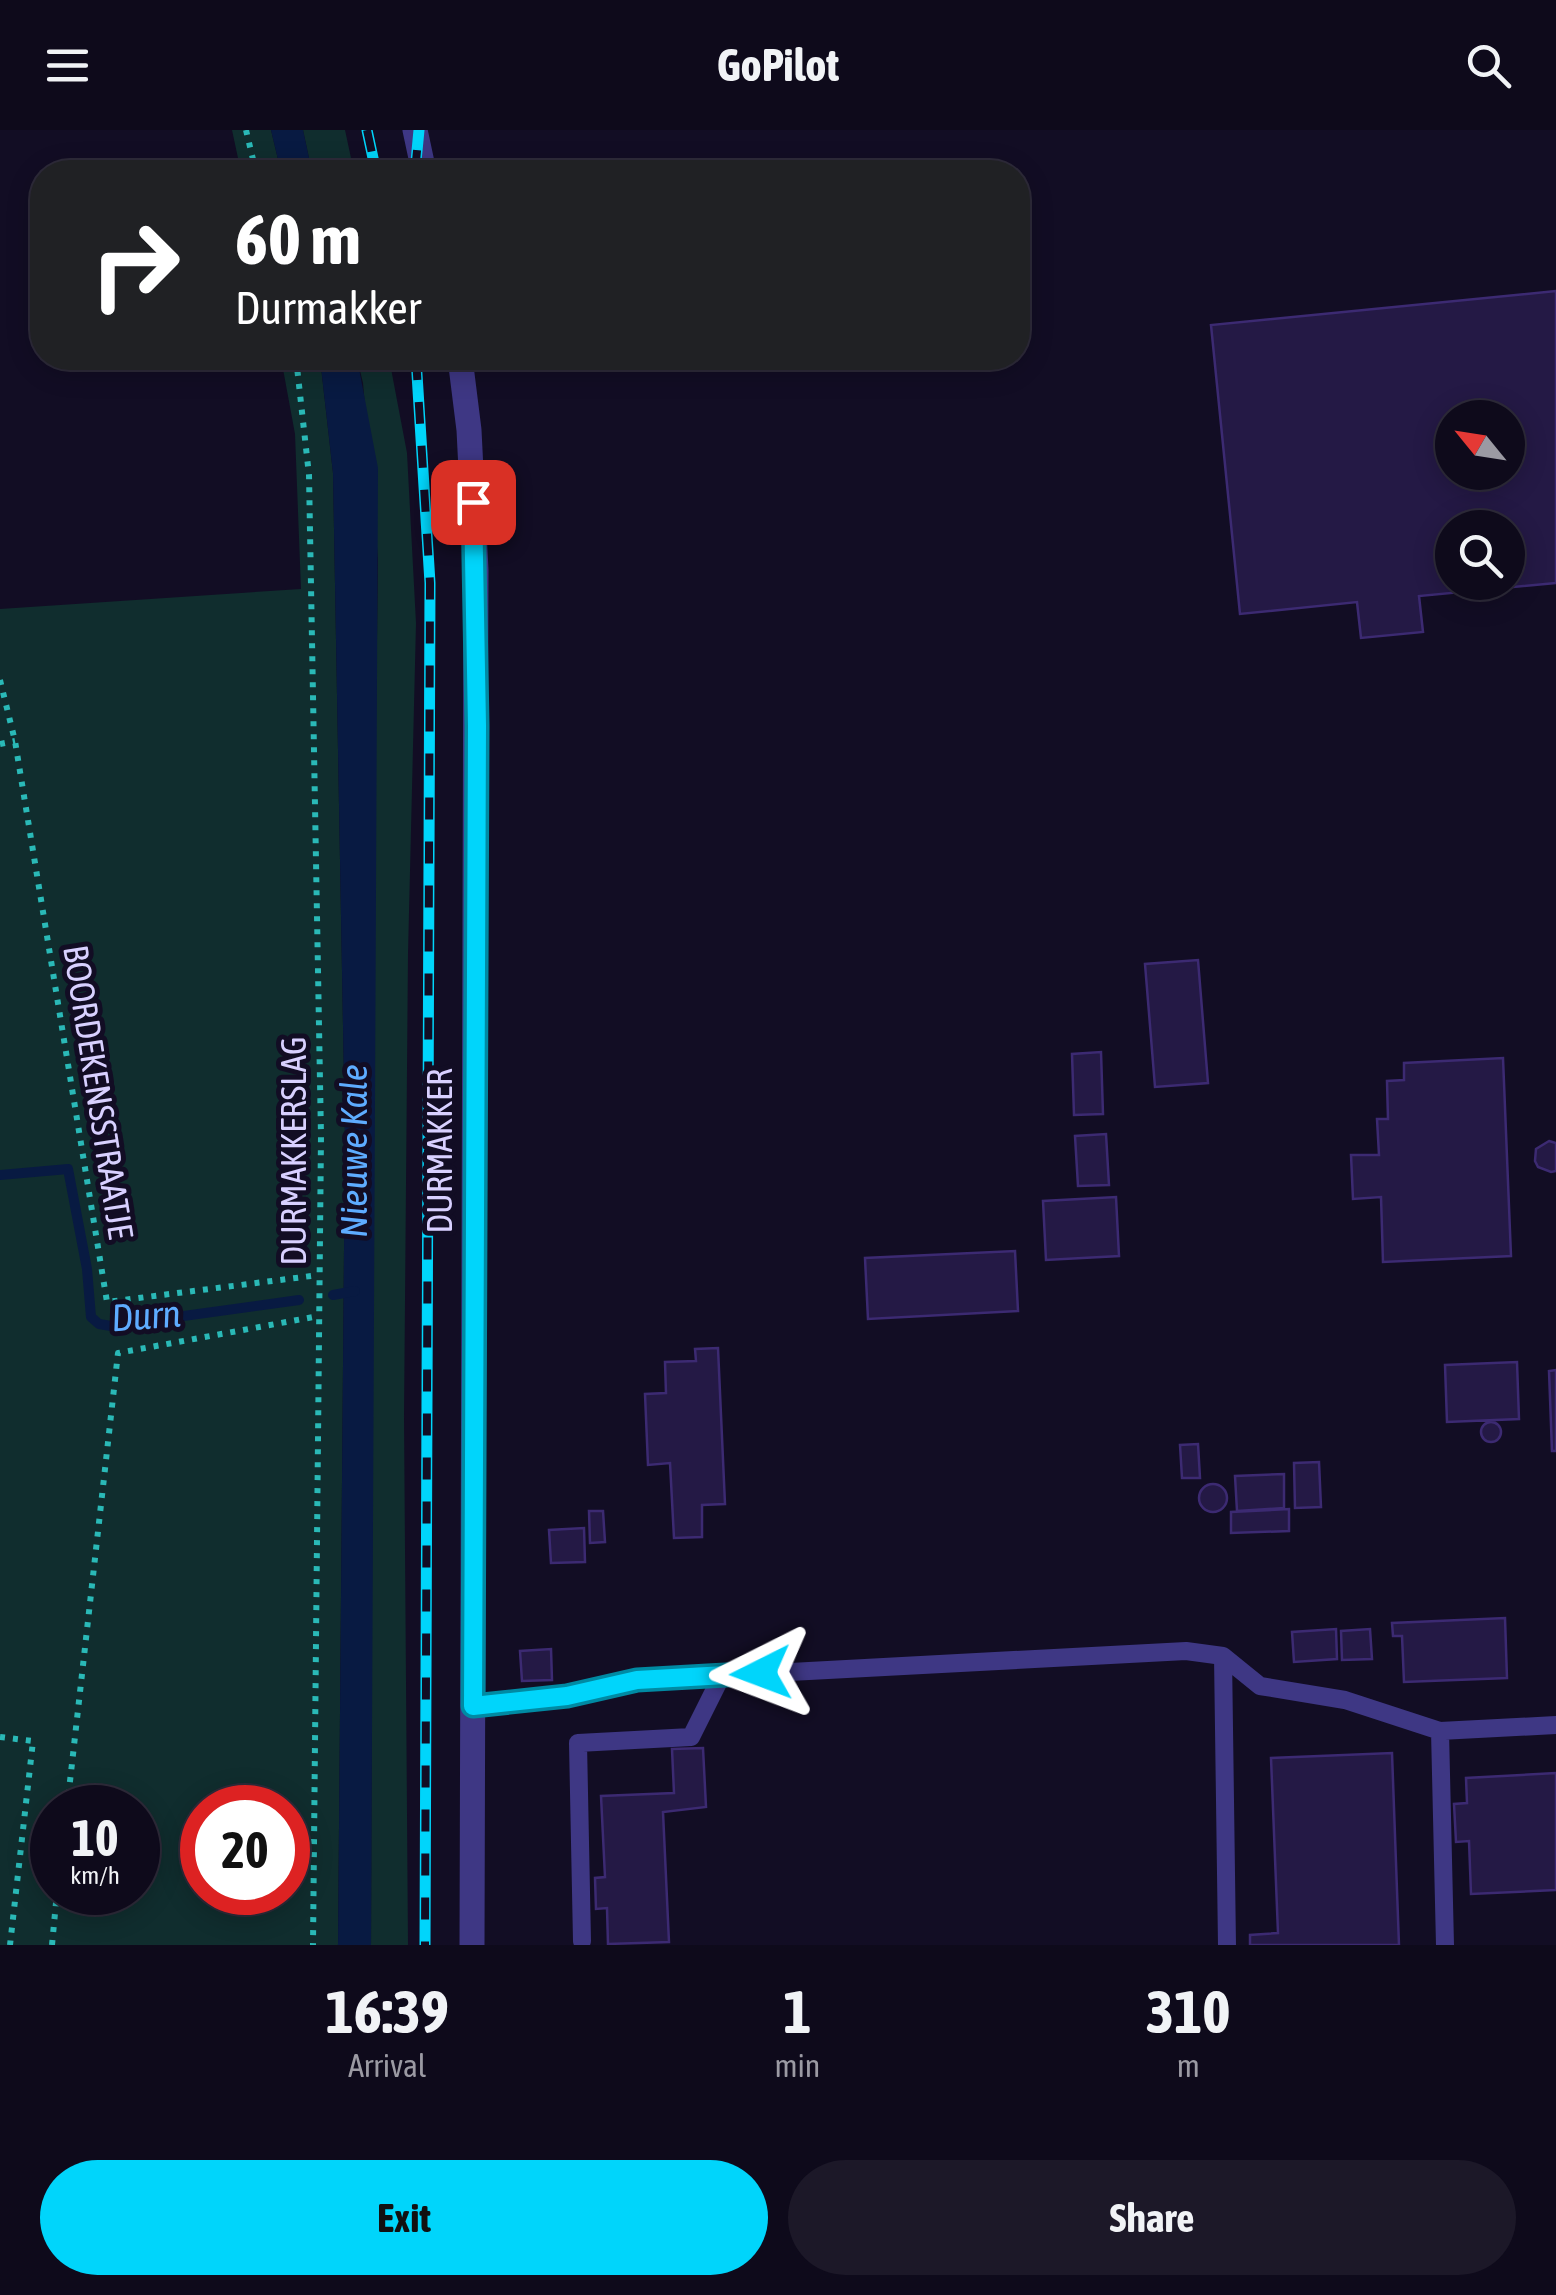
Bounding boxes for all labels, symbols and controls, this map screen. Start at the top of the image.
icon: menu [40,38,95,93]
icon: search [1461,38,1516,93]
text: GoPilot [717,39,839,91]
text: 60 m [235,199,361,279]
icon: right [70,200,200,330]
text: Durmakker [235,282,421,334]
north arrow [1435,400,1525,490]
map controls [1435,400,1525,600]
pin [431,460,516,545]
icon: arrive [446,475,501,530]
button: search [1435,510,1525,600]
street label: BOORDEKENSSTRAATJE [56,942,142,1242]
street label: DURMAKKERSLAG [273,1036,313,1266]
water label: Nieuwe Kale [332,1064,375,1238]
street label: DURMAKKER [419,1068,459,1234]
water label: Durn [110,1292,182,1339]
position arrow [709,1621,813,1725]
speed limit sign: 20 [180,1785,310,1915]
text: 10 [71,1809,118,1867]
text: km/h [70,1861,120,1889]
text: 16:39 [325,1977,449,2046]
text: 1 [783,1977,812,2046]
text: 310 [1146,1977,1230,2046]
text: Arrival [348,2047,426,2084]
text: min [774,2047,820,2084]
text: m [1177,2047,1200,2084]
button: Exit [40,2160,768,2275]
button: Share [788,2160,1516,2275]

